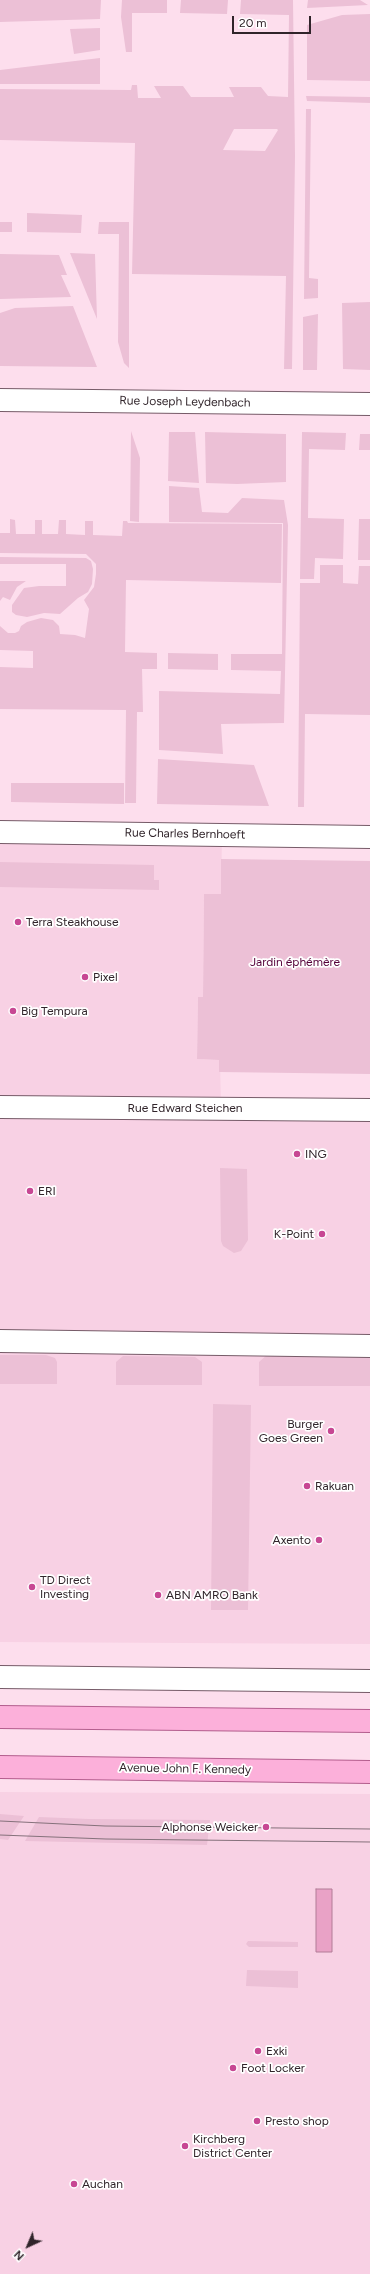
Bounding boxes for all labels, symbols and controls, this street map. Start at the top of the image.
scale bar [234,8,313,34]
text: 20 m [239,16,267,30]
street label: Rue Joseph Leydenbach [119,394,251,410]
street label: Rue Charles Bernhoeft [124,826,246,842]
place label: Terra Steakhouse [26,915,118,929]
marker: Terra Steakhouse [13,917,23,927]
park label: Jardin éphémère [250,955,340,969]
place label: Pixel [93,970,118,984]
marker: Pixel [80,972,90,982]
place label: Big Tempura [21,1004,88,1018]
marker: Big Tempura [8,1006,18,1016]
street label: Rue Edward Steichen [128,1101,242,1115]
place label: ING [305,1147,327,1161]
marker: ING [292,1149,302,1159]
place label: ERI [38,1184,56,1198]
marker: ERI [25,1186,35,1196]
place label: K-Point [274,1227,314,1241]
marker: K-Point [317,1229,327,1239]
place label: Burger Goes Green [259,1417,323,1445]
marker: Burger Goes Green [326,1426,336,1436]
place label: Rakuan [315,1479,354,1493]
marker: Rakuan [302,1481,312,1491]
place label: Axento [273,1533,311,1547]
marker: Axento [314,1535,324,1545]
place label: TD Direct Investing [40,1573,91,1601]
marker: TD Direct Investing [27,1582,37,1592]
place label: ABN AMRO Bank [166,1588,258,1602]
marker: ABN AMRO Bank [153,1590,163,1600]
street label: Avenue John F. Kennedy [119,1761,251,1777]
place label: Alphonse Weicker [162,1820,258,1834]
marker: Alphonse Weicker [261,1822,271,1832]
place label: Exki [266,2044,287,2058]
marker: Exki [253,2046,263,2056]
place label: Foot Locker [241,2061,305,2075]
marker: Foot Locker [228,2063,238,2073]
place label: Presto shop [265,2114,329,2128]
marker: Presto shop [252,2116,262,2126]
place label: Kirchberg District Center [193,2132,272,2160]
marker: Kirchberg District Center [180,2141,190,2151]
place label: Auchan [82,2177,123,2191]
marker: Auchan [69,2179,79,2189]
north arrow [8,2226,48,2266]
text: N [12,2247,27,2263]

